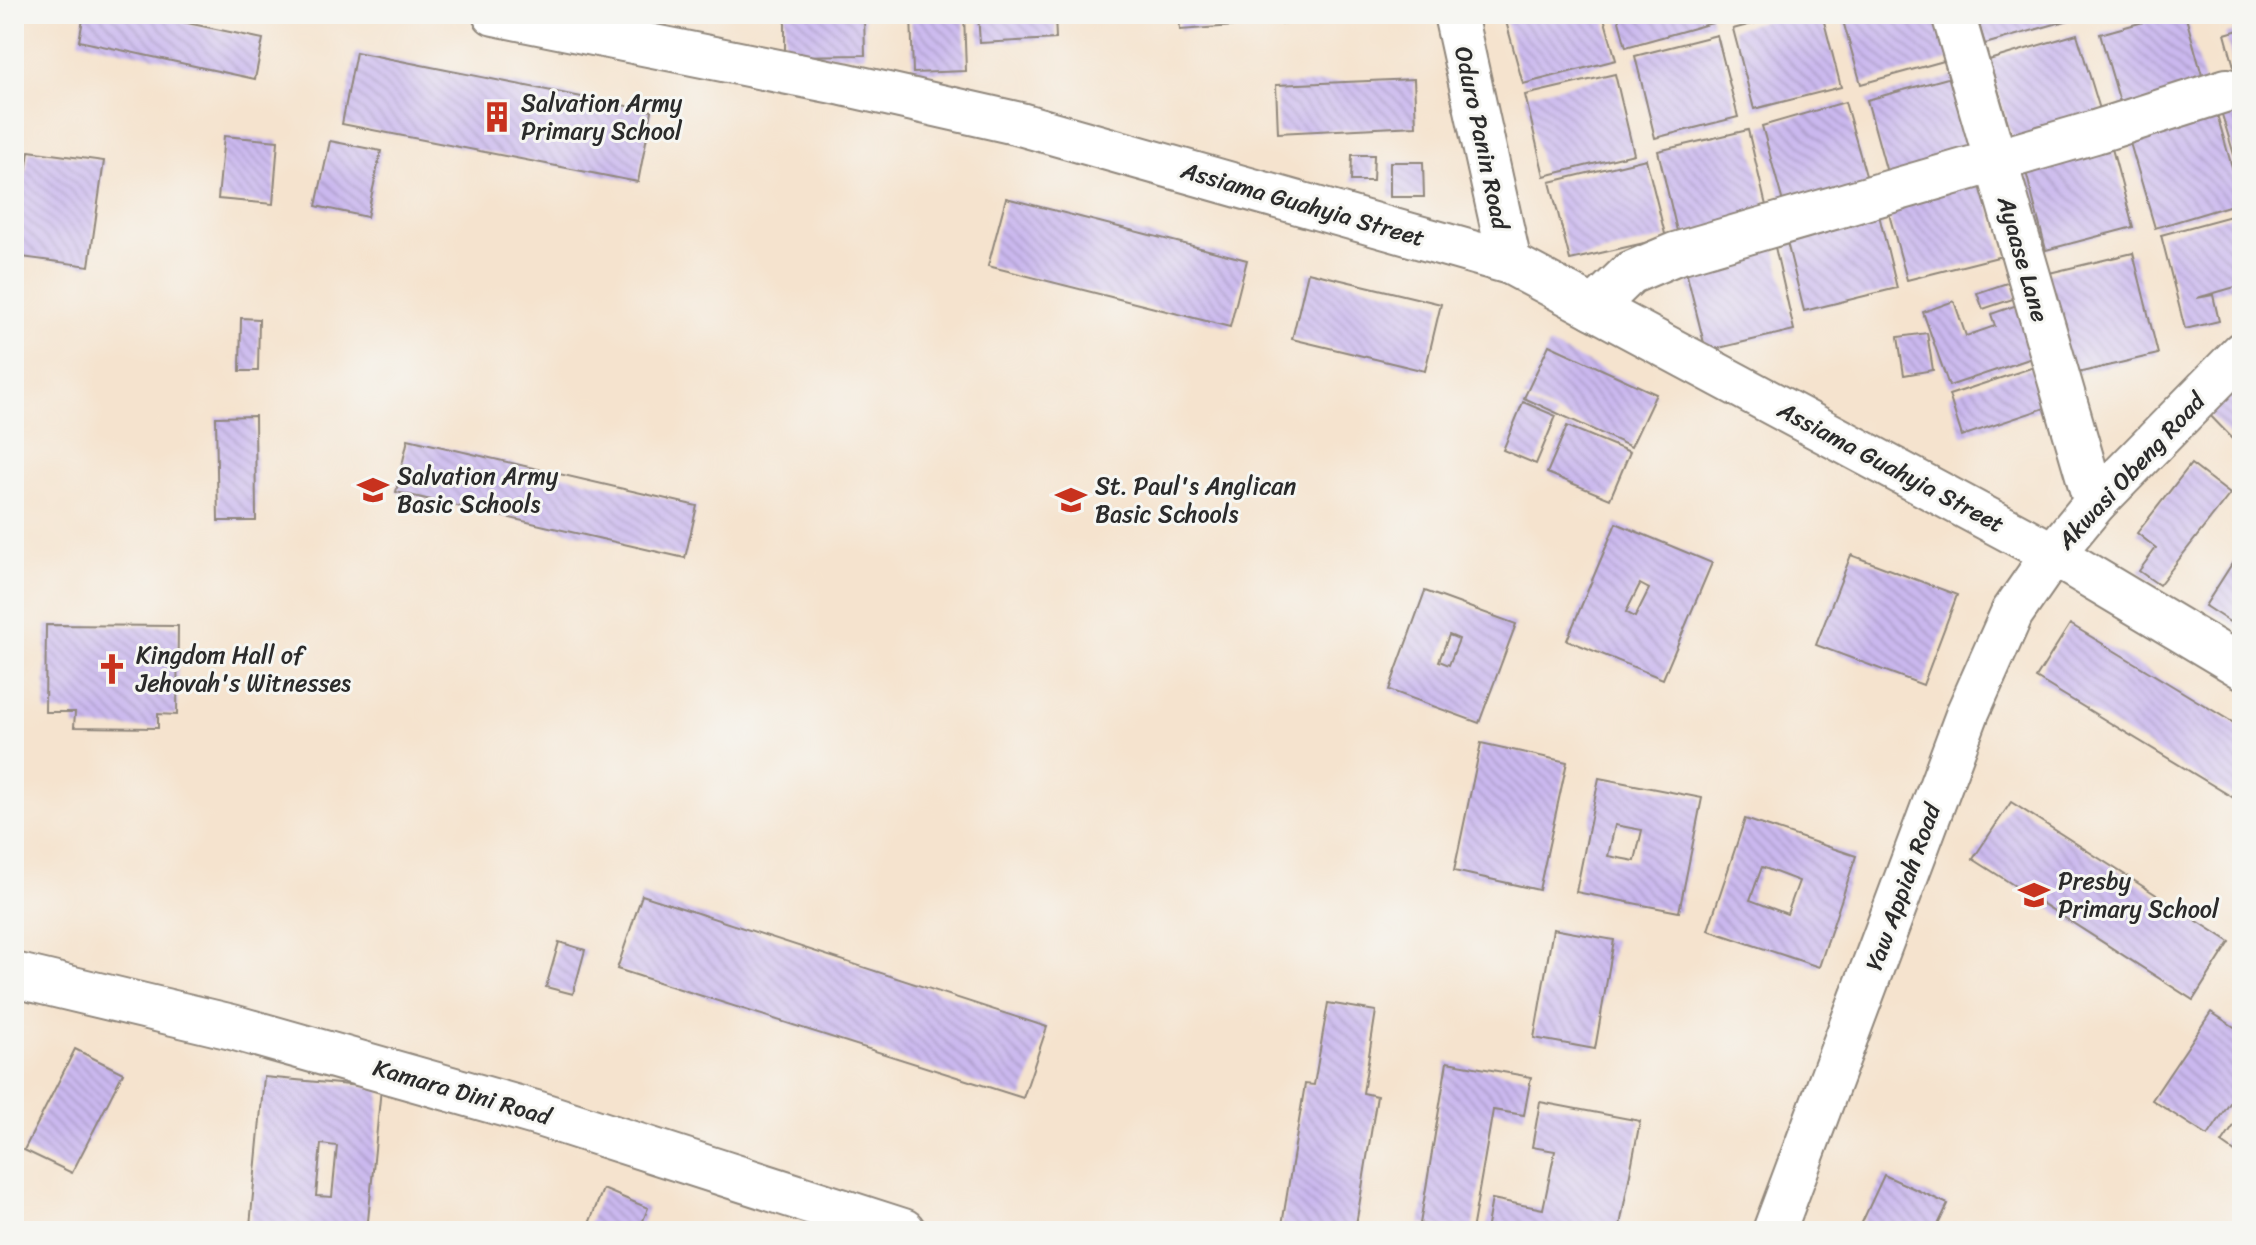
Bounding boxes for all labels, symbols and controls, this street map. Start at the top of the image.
street label: Oduro Panin Road [1442,43,1522,235]
place label: Salvation Army Primary School [521,82,683,152]
building icon: Salvation Army Primary School [480,100,514,134]
street label: Assiama Guahyia Street [1175,149,1430,259]
street label: Ayaase Lane [1985,190,2061,327]
street label: Akwasi Obeng Road [2046,381,2217,560]
street label: Assiama Guahyia Street [1769,389,2012,545]
place label: Salvation Army Basic Schools [397,455,559,525]
place label: St. Paul's Anglican Basic Schools [1095,465,1296,535]
school or university icon: Salvation Army Basic Schools [356,473,390,507]
school or university icon: St. Paul's Anglican Basic Schools [1054,483,1088,517]
place label: Kingdom Hall of Jehovah's Witnesses [135,634,351,704]
church icon: Kingdom Hall of Jehovah's Witnesses [95,652,129,686]
street label: Yaw Appiah Road [1853,796,1953,977]
place label: Presby Primary School [2058,860,2220,930]
school or university icon: Presby Primary School [2017,878,2051,912]
street label: Kamara Dini Road [368,1047,558,1138]

